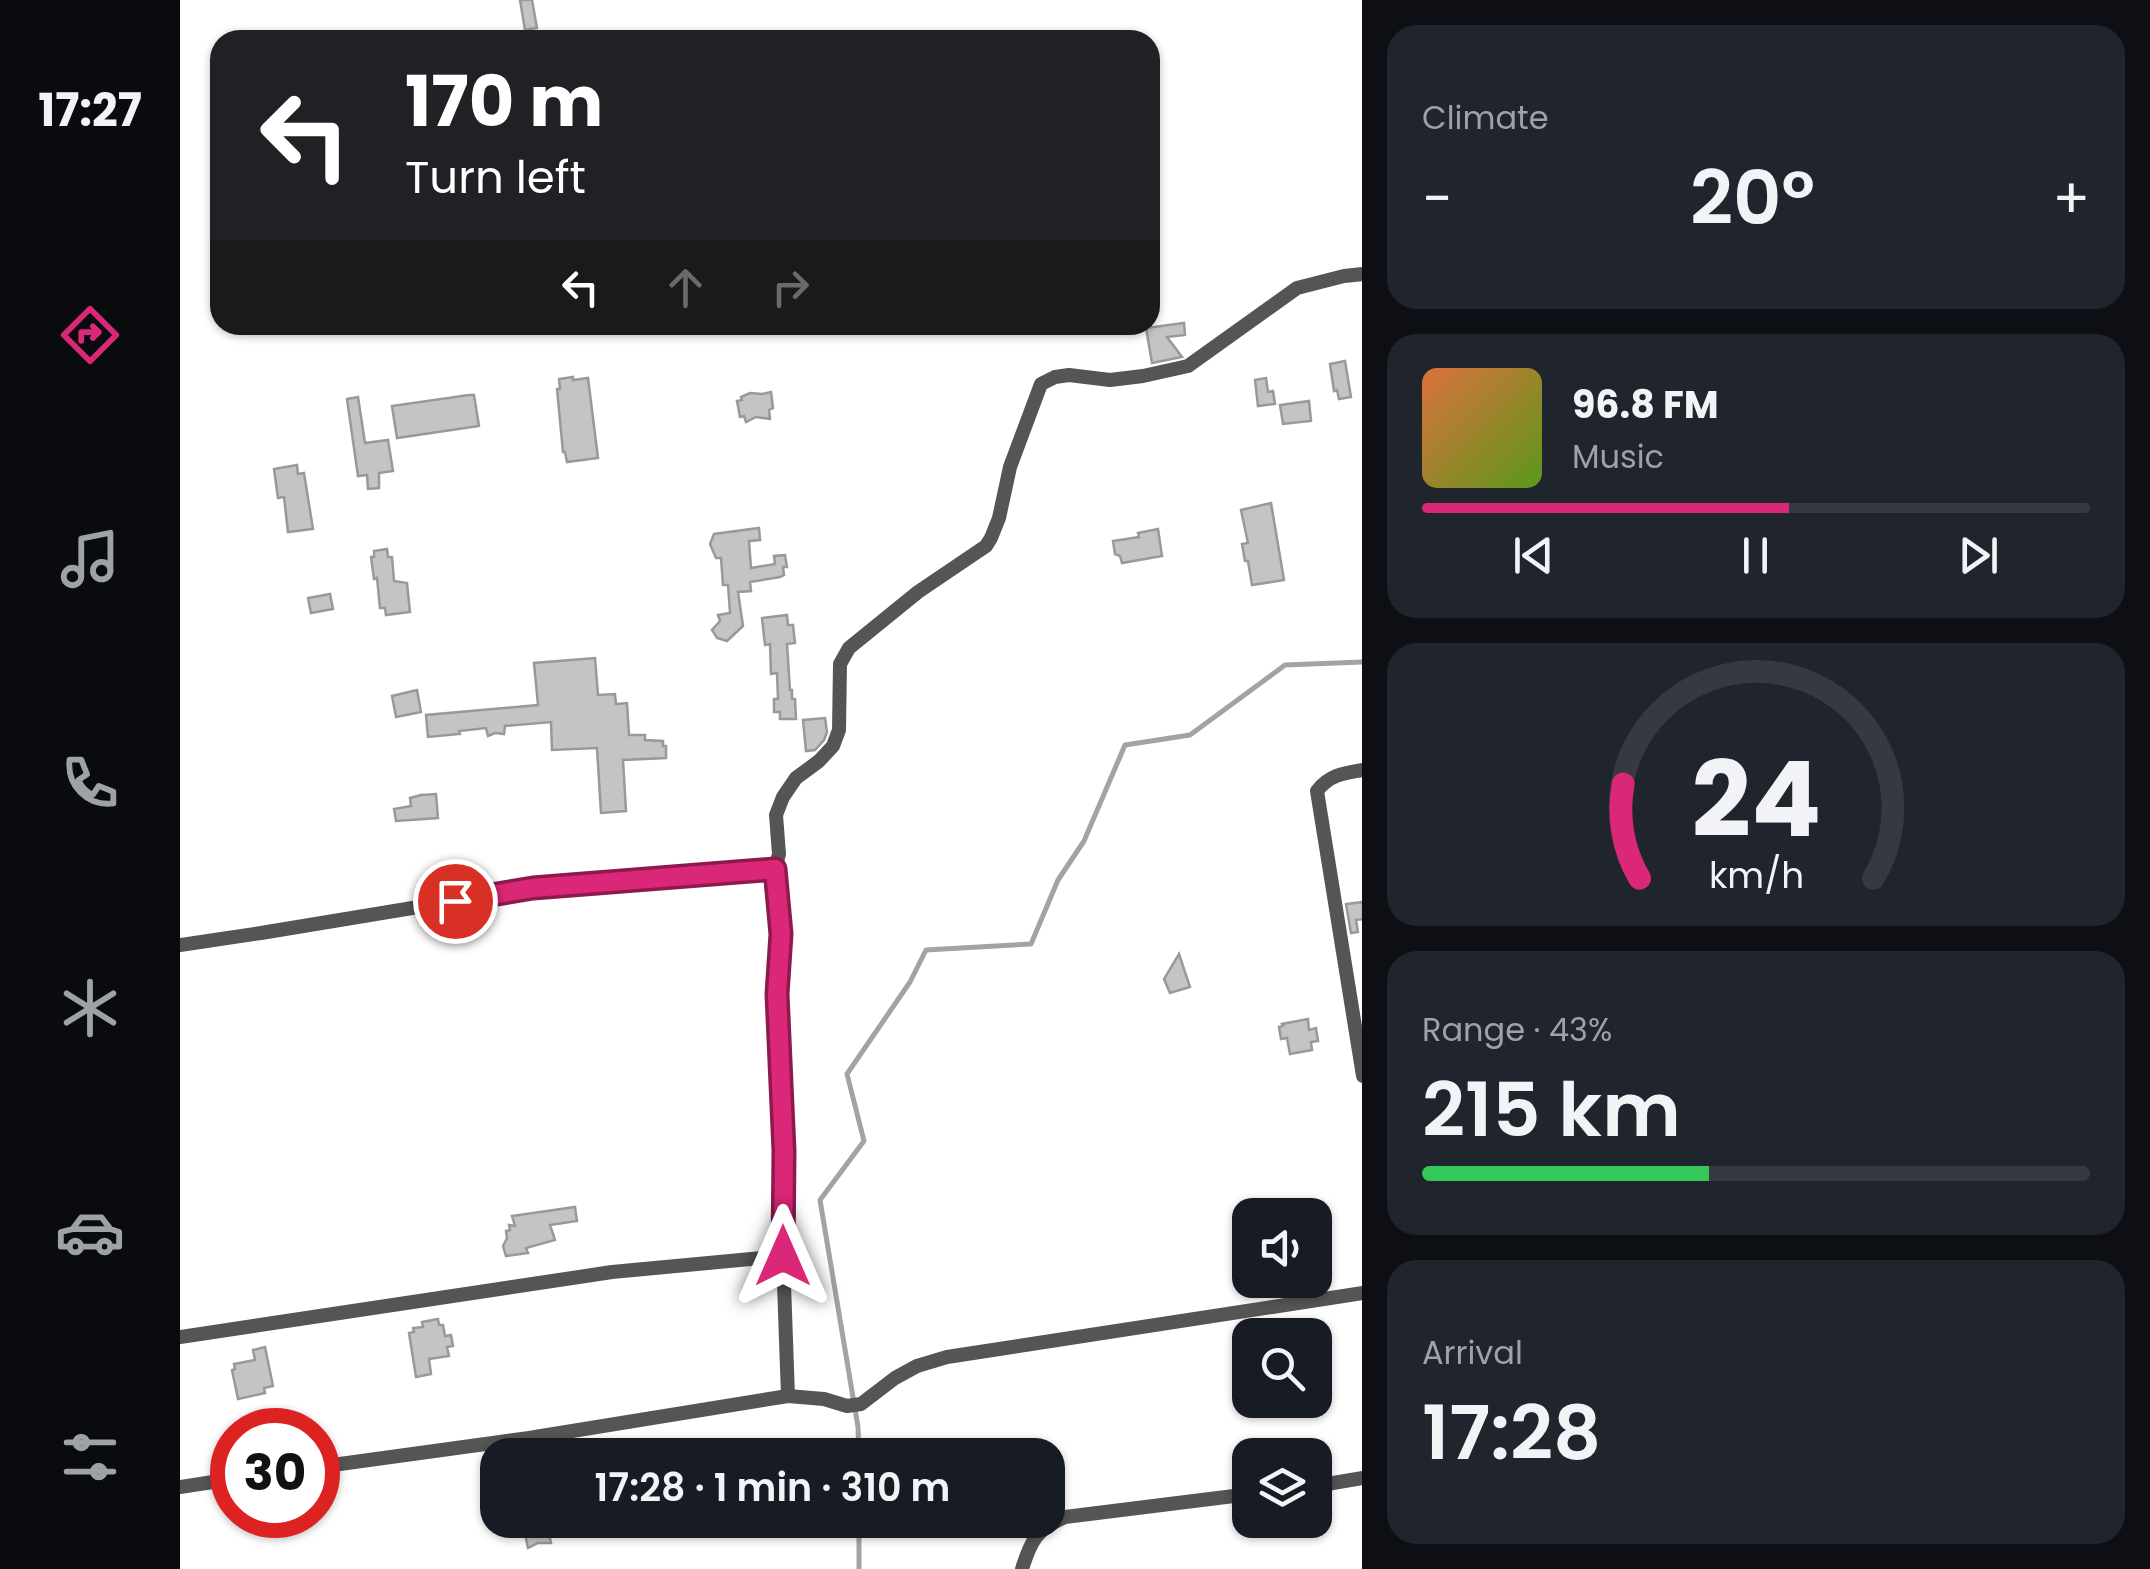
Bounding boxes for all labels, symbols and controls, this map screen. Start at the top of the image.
text: 170 m [405,52,603,151]
icon: left [240,70,370,200]
text: 17:27 [38,79,142,142]
text: Climate [1422,95,1549,140]
text: 20° [1690,145,1815,250]
text: Turn left [405,146,586,209]
text: − [1422,160,1452,237]
text: + [2052,160,2090,237]
icon: left [553,260,608,315]
icon: ahead [658,260,713,315]
icon: right [763,260,818,315]
icon: directions [55,300,125,370]
text: 96.8 FM [1572,378,1719,431]
text: Music [1572,434,1664,479]
icon: music [55,524,125,594]
icon: previous [1506,528,1561,583]
icon: pause [1728,528,1783,583]
icon: next [1951,528,2006,583]
text: 24 [1691,727,1821,872]
icon: phone [55,748,125,818]
text: km/h [1708,850,1804,901]
pin [413,859,498,944]
icon: arrive [428,874,483,929]
icon: climate [55,973,125,1043]
text: Range · 43% [1422,1007,1612,1052]
text: 215 km [1422,1057,1681,1162]
icon: car [55,1197,125,1267]
map controls [1232,1198,1332,1538]
button: sound [1232,1198,1332,1298]
position arrow [731,1204,835,1308]
button: search [1232,1318,1332,1418]
text: Arrival [1422,1330,1523,1375]
text: 17:28 [1422,1380,1601,1485]
speed limit sign: 30 [210,1408,340,1538]
icon: filters [55,1422,125,1492]
button: layers [1232,1438,1332,1538]
text: 17:28 · 1 min · 310 m [595,1461,950,1514]

